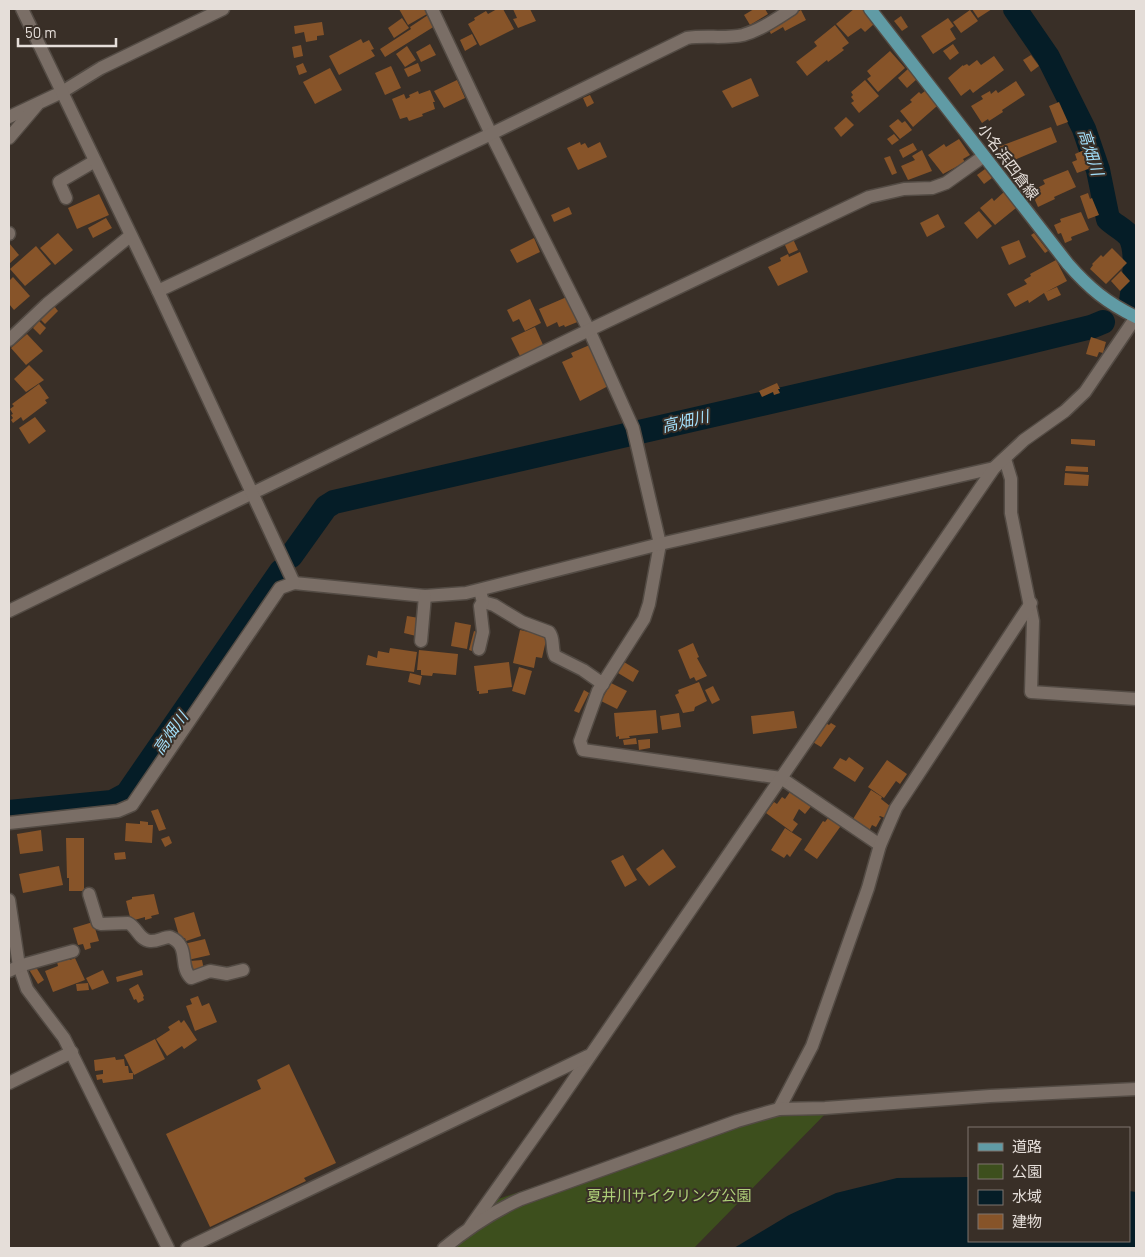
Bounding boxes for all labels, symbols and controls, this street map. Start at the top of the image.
scale bar [18,15,115,47]
text: 50 m [25,23,57,41]
street label: 小名浜四倉線 [975,120,1043,203]
water label: 高畑川 [1075,126,1109,180]
water label: 高畑川 [659,405,712,435]
water label: 高畑川 [148,706,192,758]
legend [968,1127,1130,1242]
text: 道路 [1012,1137,1042,1155]
text: 公園 [1012,1162,1042,1180]
park label: 夏井川サイクリング公園 [587,1186,751,1204]
text: 水域 [1012,1187,1042,1205]
text: 建物 [1012,1212,1042,1230]

